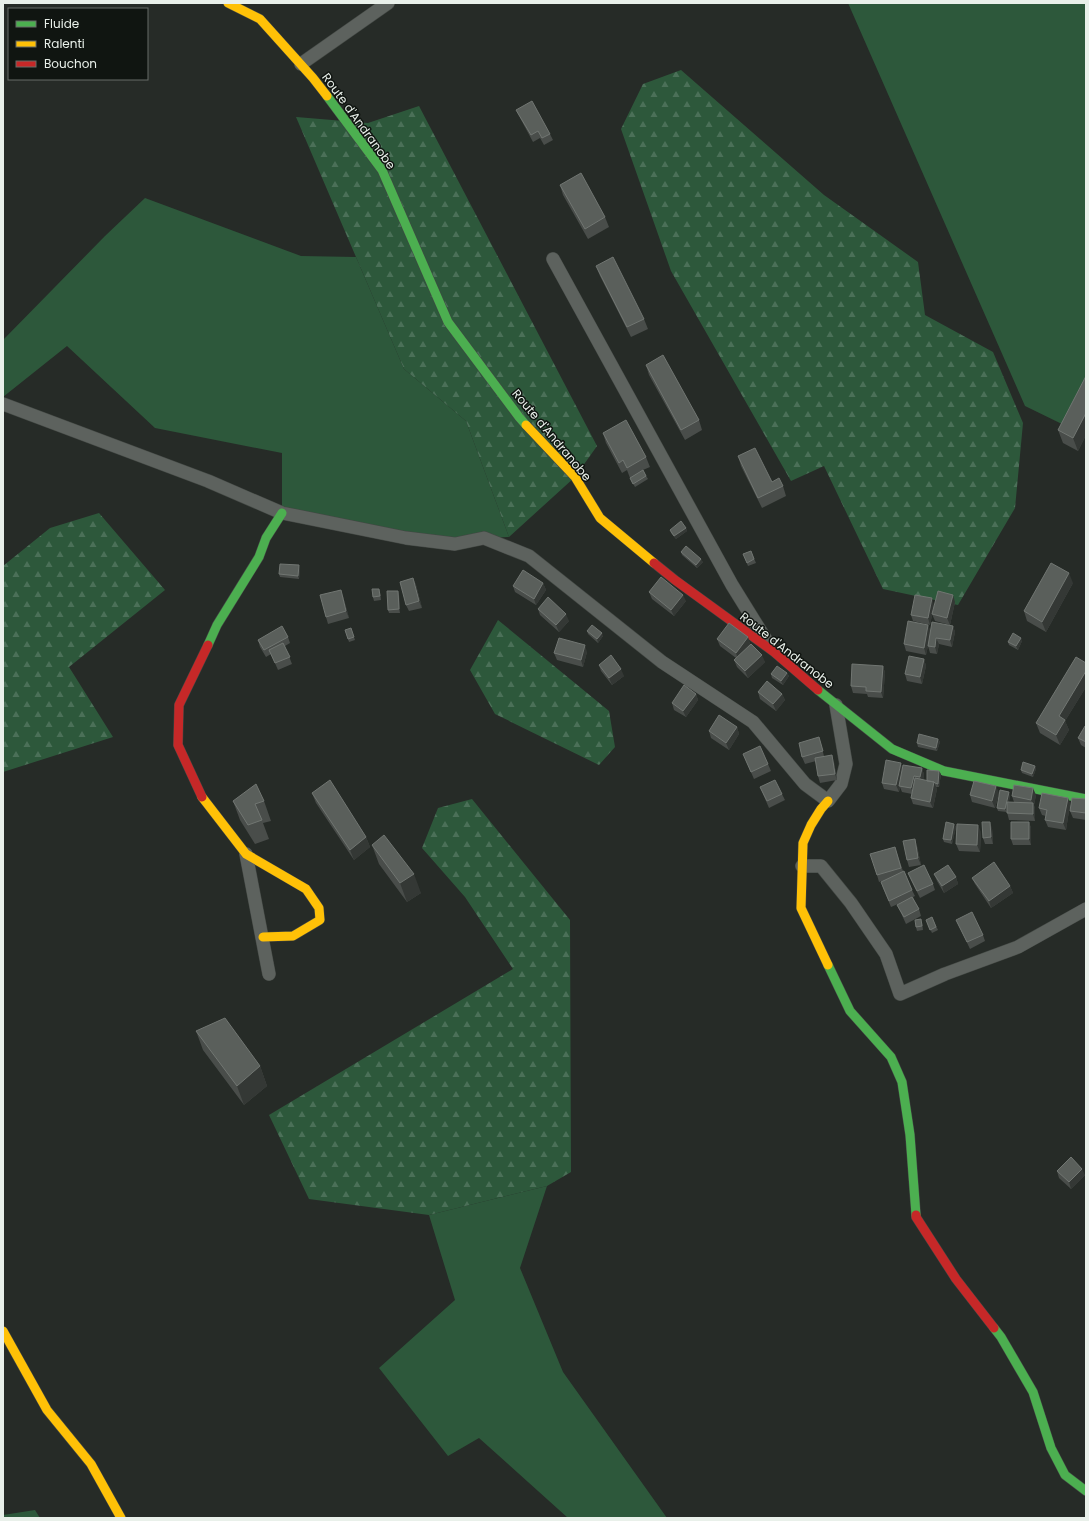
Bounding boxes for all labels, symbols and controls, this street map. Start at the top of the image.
legend [8,8,148,80]
text: Fluide [44,15,79,32]
text: Ralenti [44,35,85,52]
text: Bouchon [44,55,97,72]
street label: Route d'Andranobe [318,69,400,173]
street label: Route d'Andranobe [509,385,595,485]
street label: Route d'Andranobe [736,608,838,692]

